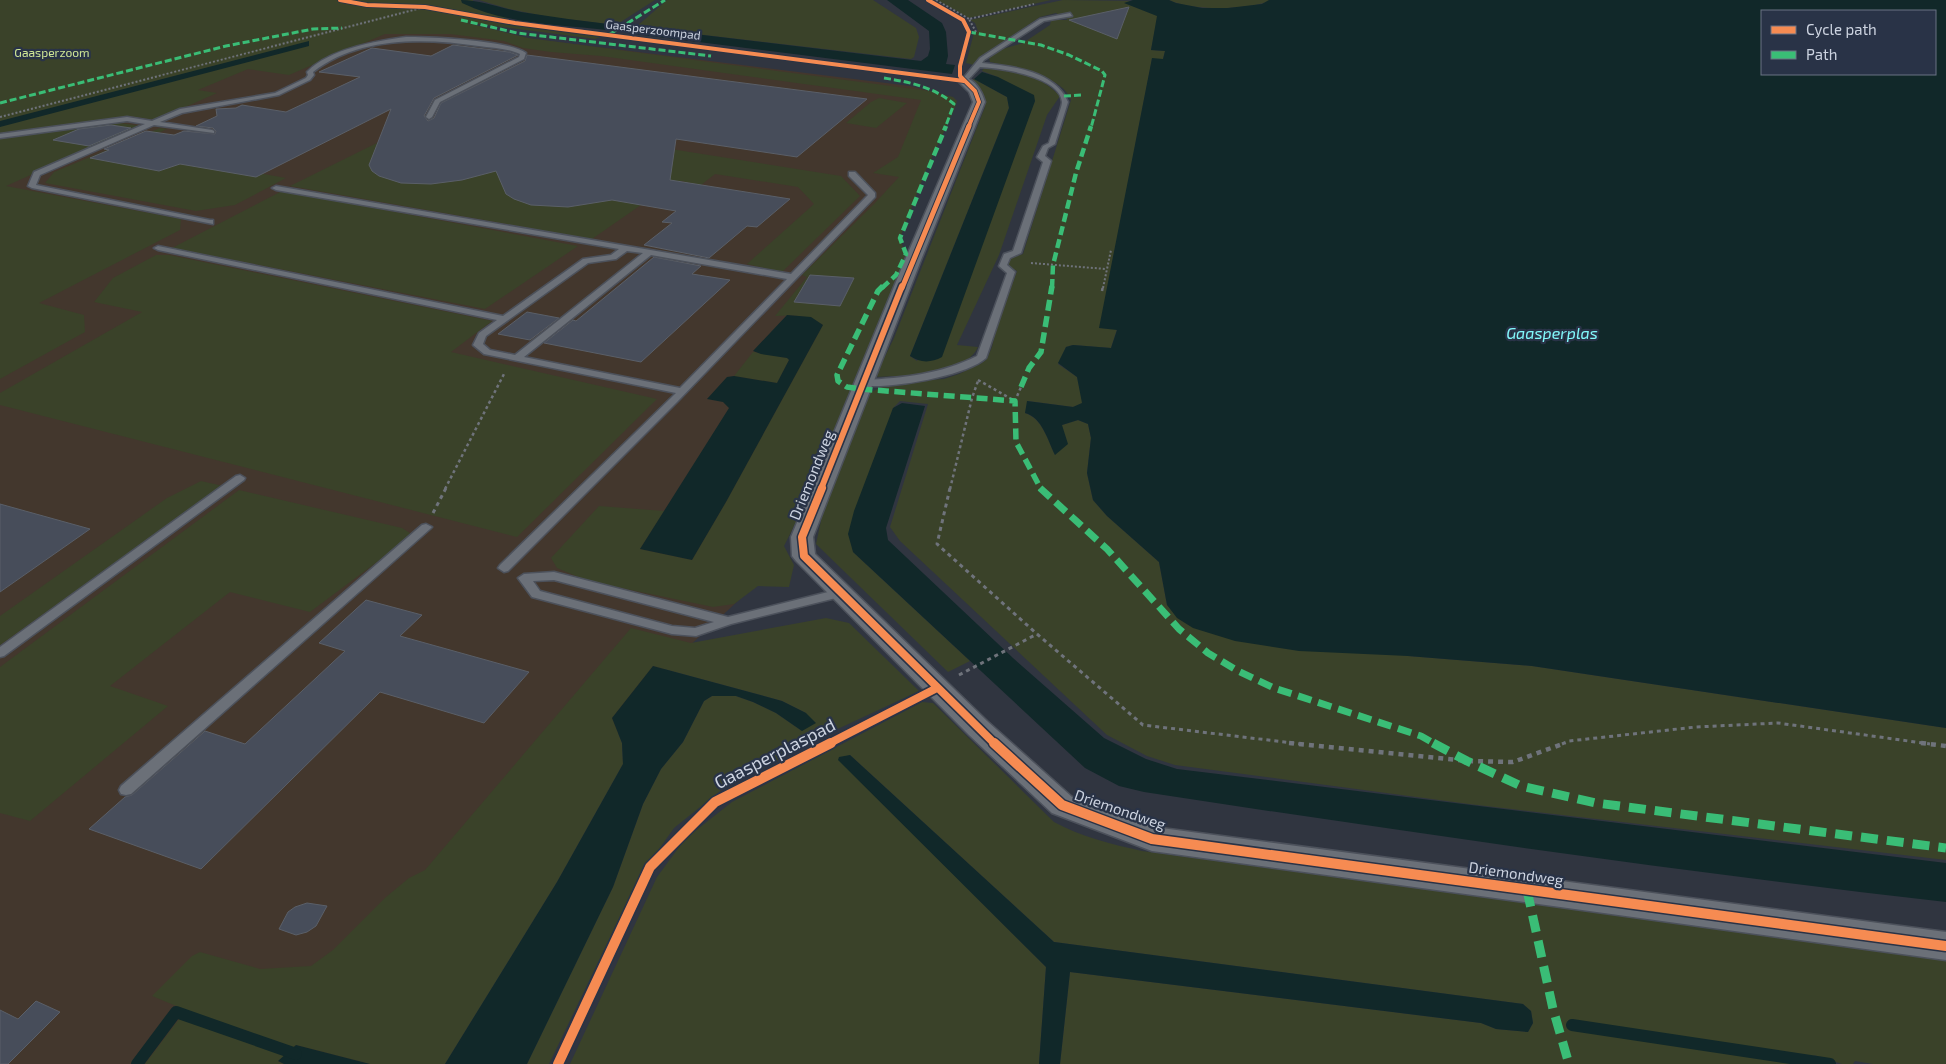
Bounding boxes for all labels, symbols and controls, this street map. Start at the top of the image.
legend [1761,10,1936,75]
street label: Gaasperzoompad [605,16,701,42]
text: Cycle path [1806,20,1877,38]
park label: Gaasperzoom [14,45,90,59]
text: Path [1806,45,1837,63]
water label: Gaasperplas [1506,323,1598,342]
street label: Driemondweg [785,426,838,522]
street label: Gaasperplaspad [710,713,839,793]
street label: Driemondweg [1072,785,1169,833]
street label: Driemondweg [1468,857,1565,889]

